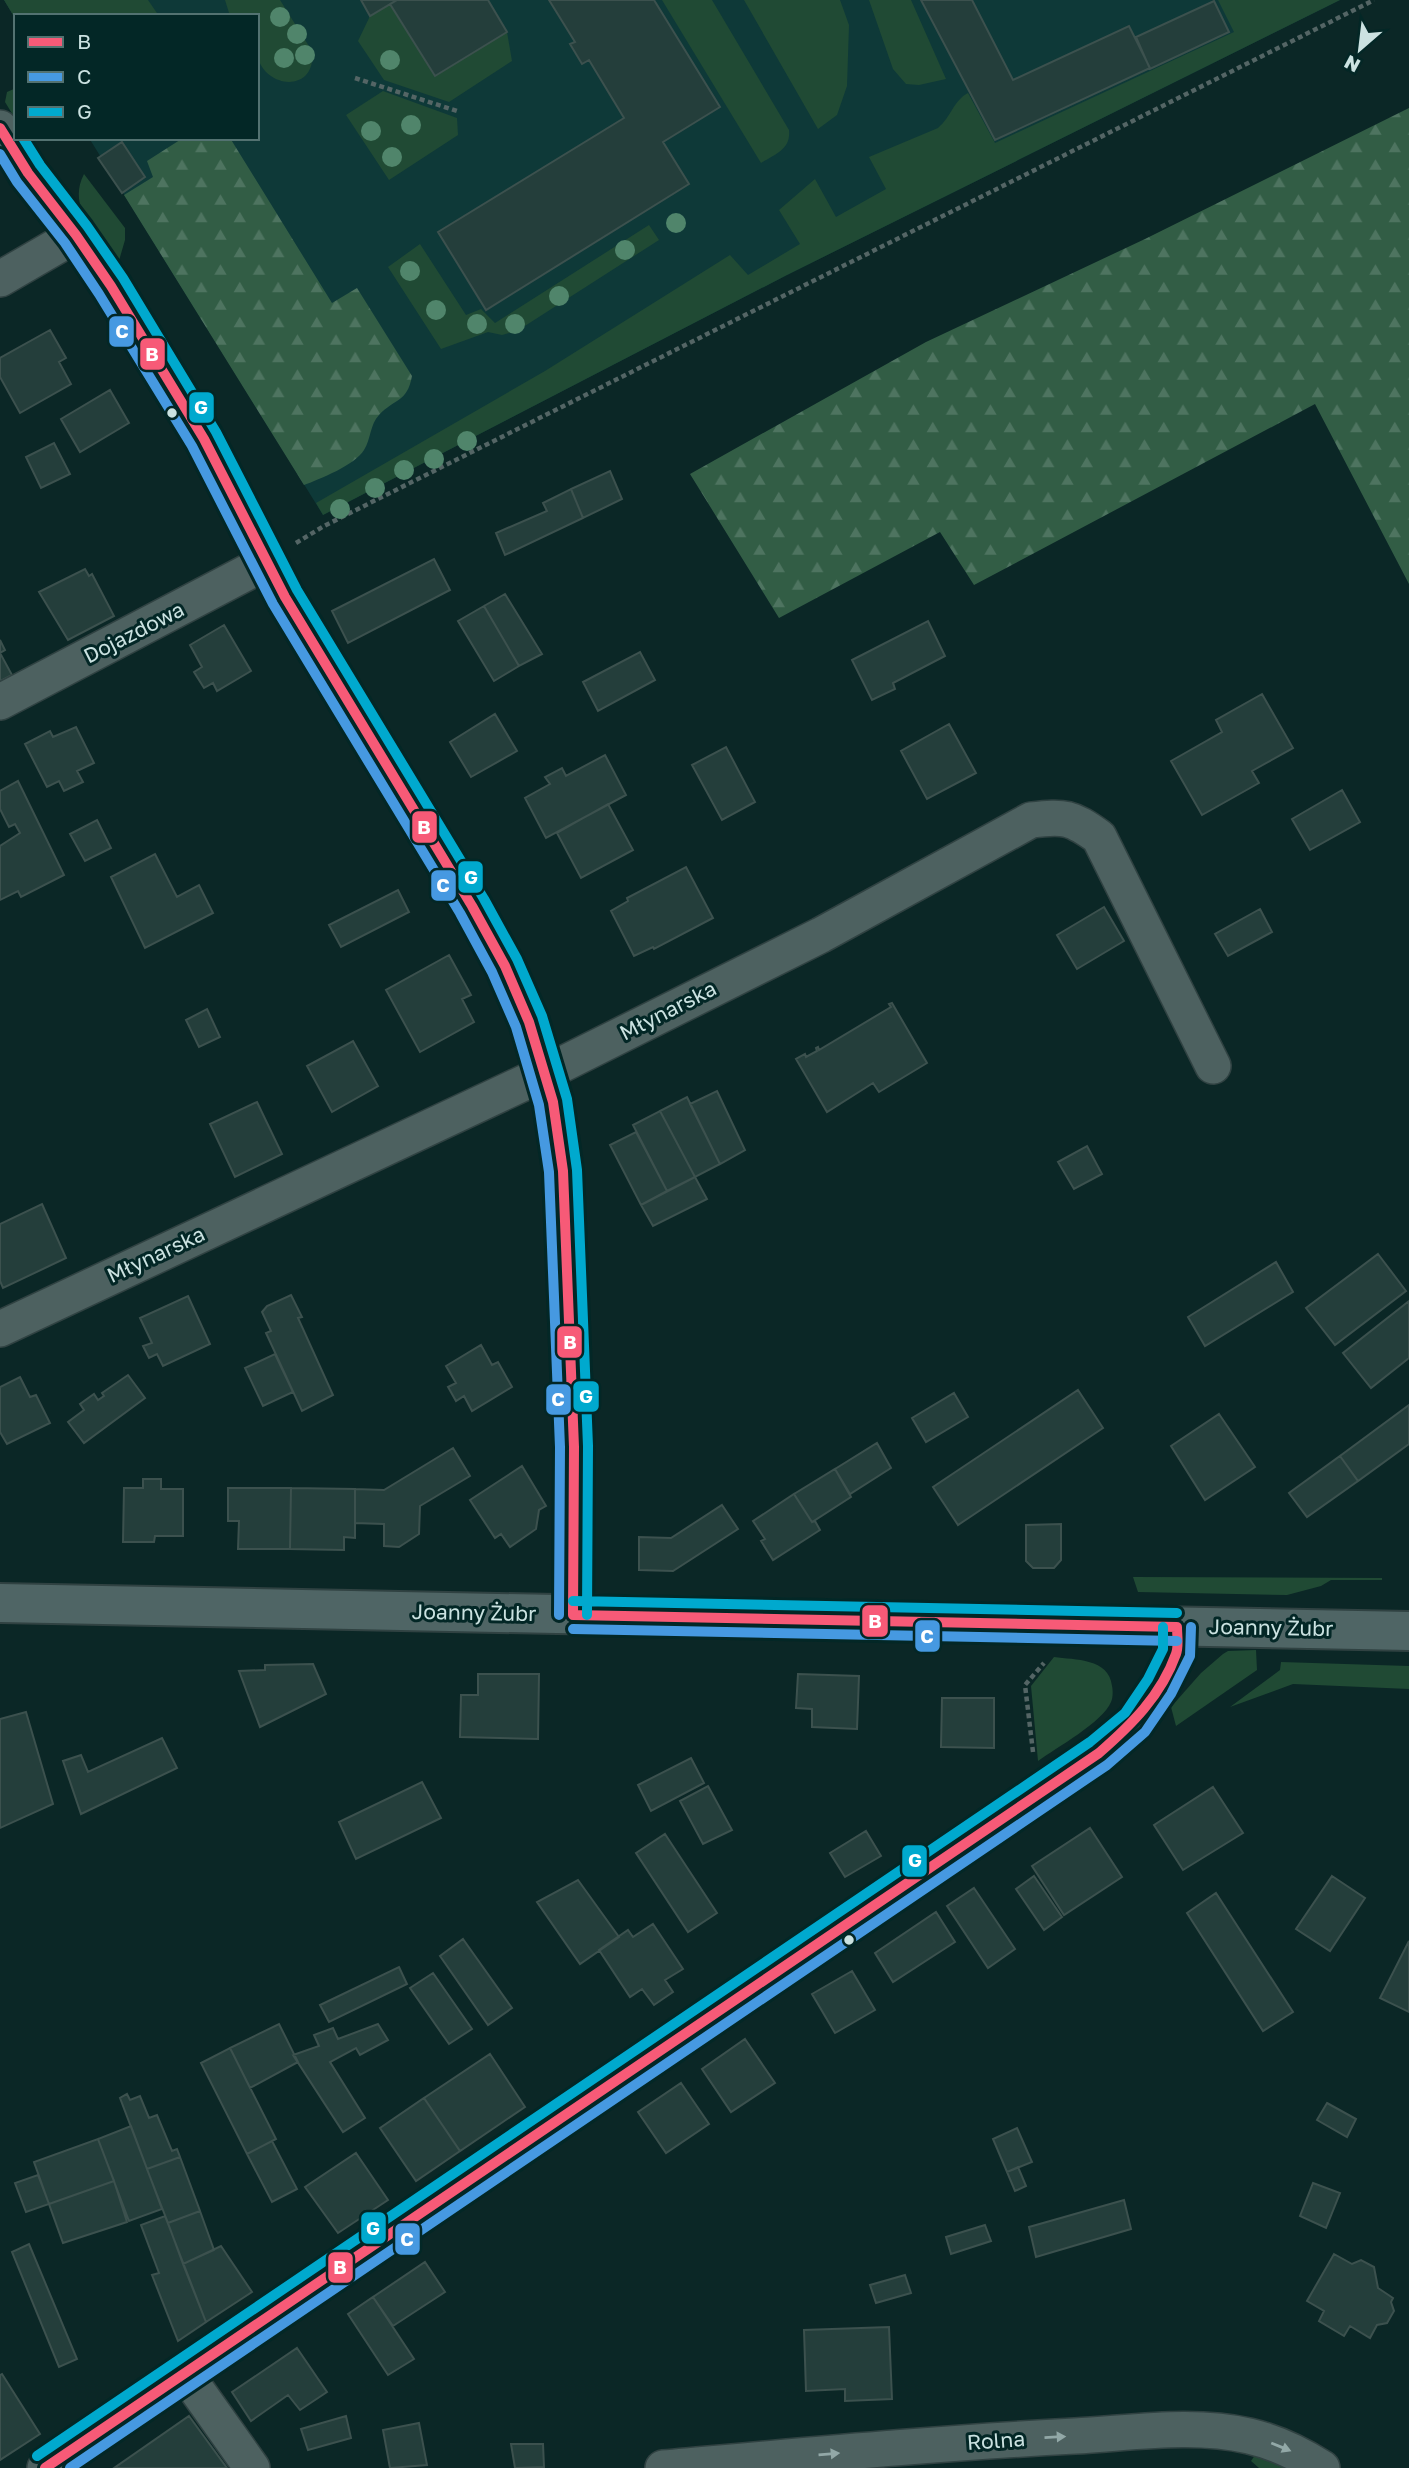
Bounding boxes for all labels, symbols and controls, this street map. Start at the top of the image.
legend [14,14,259,140]
north arrow [1325,14,1395,84]
text: B [77,28,91,54]
text: N [1340,51,1364,78]
text: C [77,63,91,89]
text: G [77,98,92,124]
line badge: C [108,315,135,348]
text: C [115,319,129,342]
line badge: B [139,337,166,371]
text: B [145,342,159,365]
line badge: G [188,391,215,424]
text: G [194,395,208,418]
unlabelled marker [165,406,179,420]
street label: Dojazdowa [79,596,188,668]
line badge: B [411,810,438,844]
text: B [417,815,431,838]
line badge: G [457,860,484,894]
text: G [464,865,478,888]
line badge: C [430,869,457,902]
text: C [436,873,450,896]
street label: Młynarska [615,975,720,1046]
street label: Młynarska [103,1220,209,1288]
line badge: B [556,1325,583,1359]
text: B [563,1330,577,1353]
line badge: G [572,1380,600,1413]
line badge: C [545,1383,572,1416]
text: G [579,1384,593,1407]
text: C [551,1387,565,1410]
street label: Joanny Żubr [412,1598,537,1626]
line badge: B [861,1604,889,1638]
text: B [868,1609,882,1632]
street label: Joanny Żubr [1209,1613,1334,1641]
line badge: C [914,1619,941,1653]
text: C [920,1624,934,1647]
line badge: G [901,1844,928,1878]
text: G [908,1848,922,1871]
unlabelled marker [842,1933,856,1947]
line badge: G [360,2211,387,2245]
text: G [366,2216,380,2239]
line badge: C [394,2222,421,2256]
text: C [400,2227,414,2250]
line badge: B [327,2251,354,2284]
text: B [333,2255,347,2278]
street label: Rolna [966,2425,1026,2455]
one-way arrow [1045,2431,1067,2442]
one-way arrow [1270,2442,1291,2453]
one-way arrow [818,2448,840,2459]

